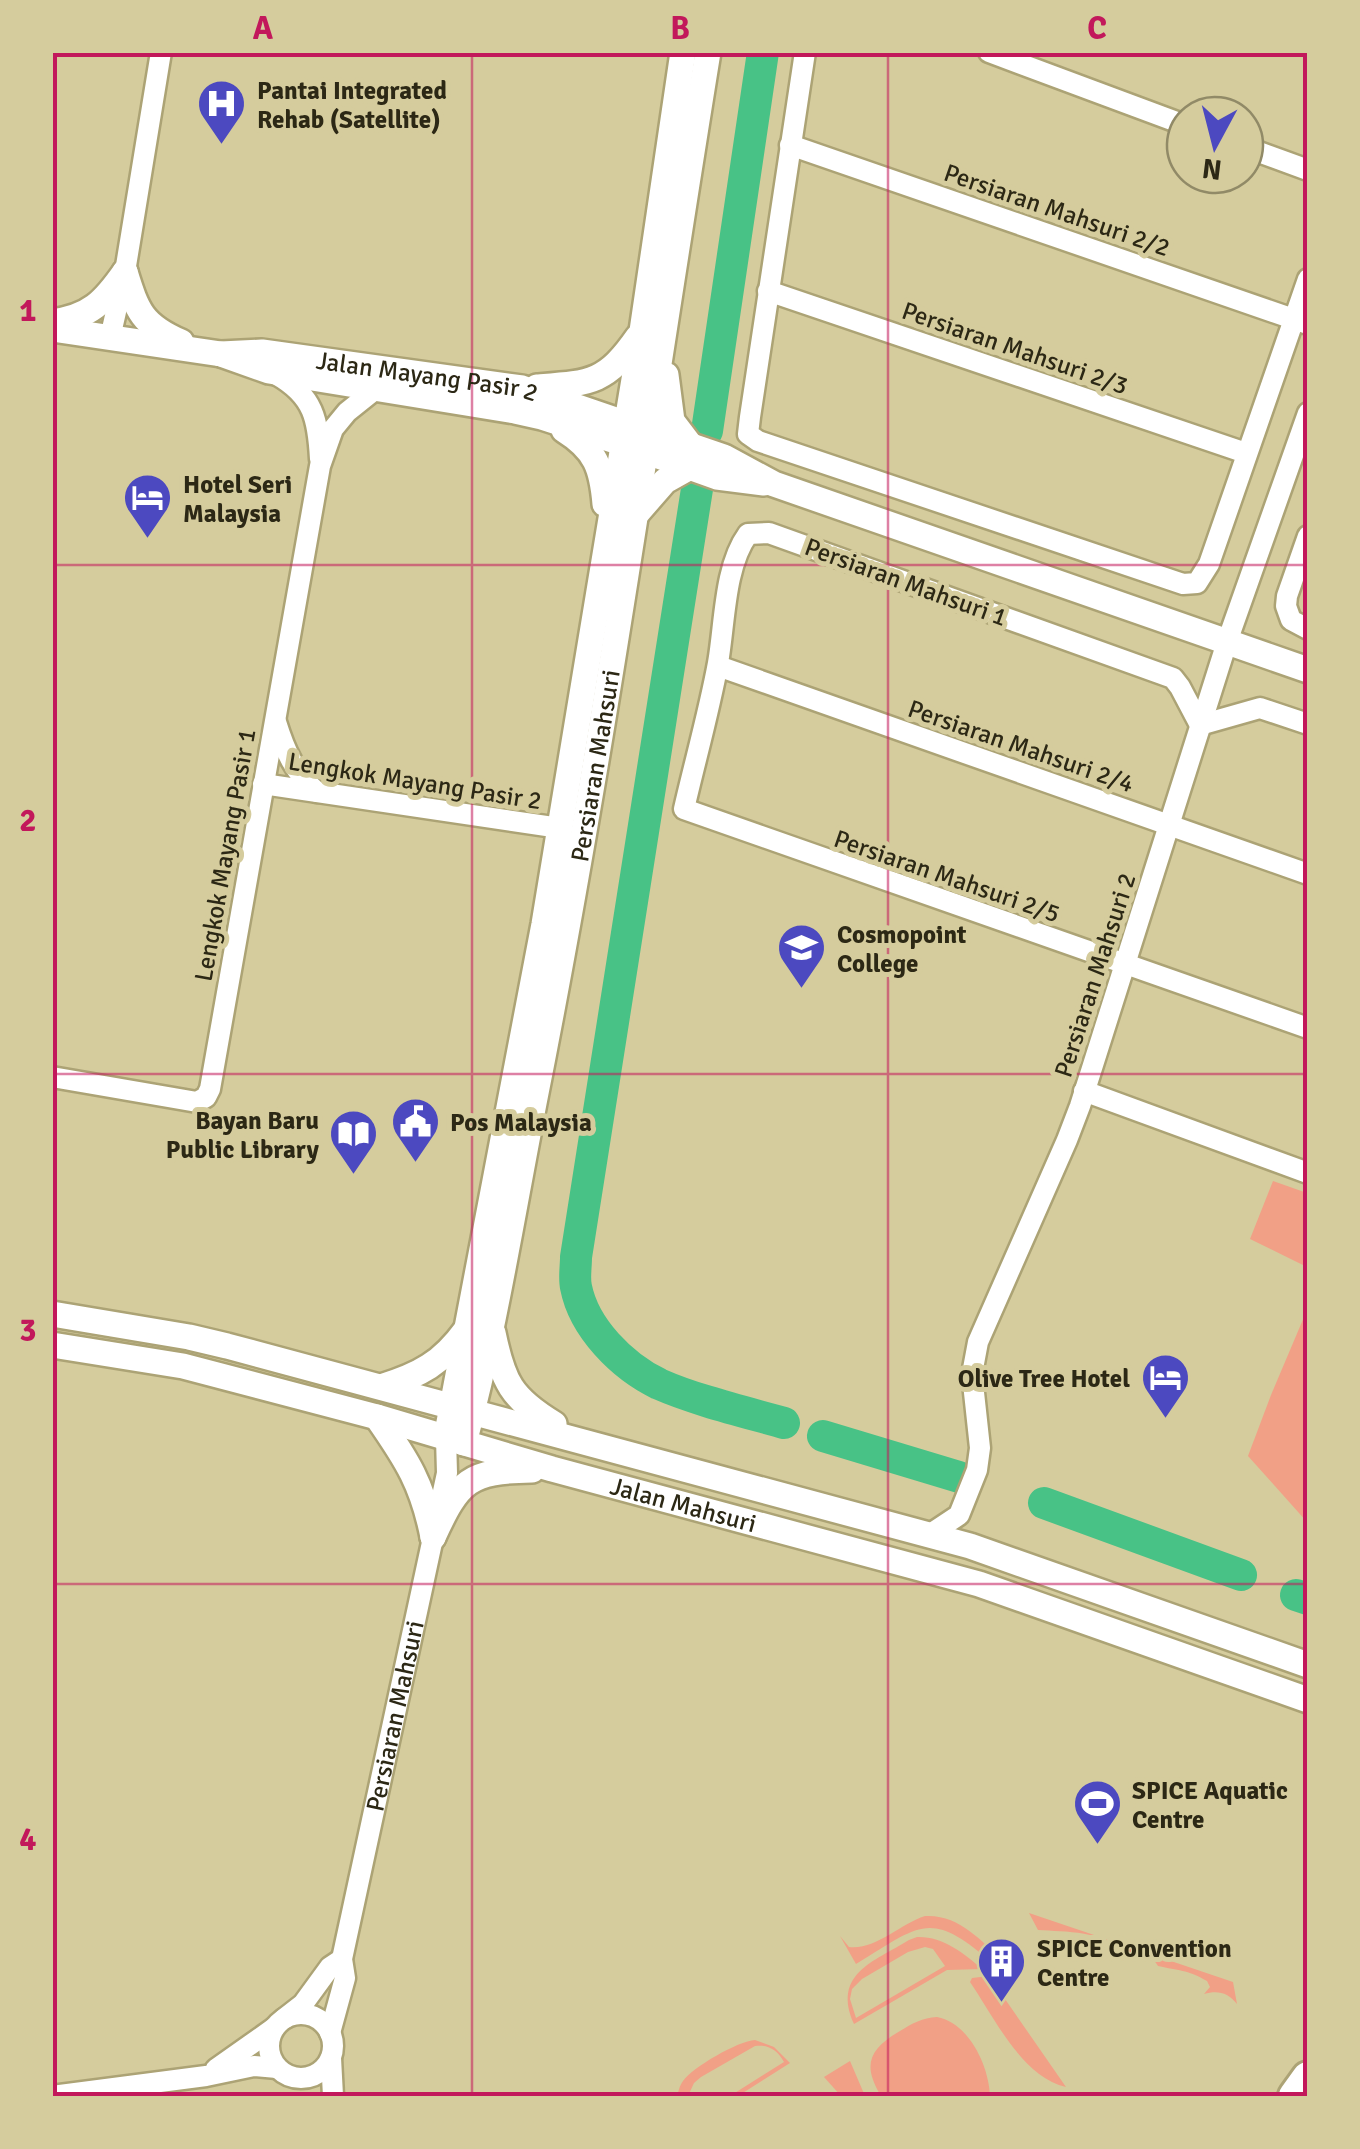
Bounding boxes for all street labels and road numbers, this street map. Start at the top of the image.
street label: Persiaran Mahsuri 2/2 [940,157,1174,263]
street label: Persiaran Mahsuri 2/3 [898,295,1132,401]
street label: Jalan Mayang Pasir 2 [314,344,543,408]
street label: Persiaran Mahsuri 1 [801,531,1011,633]
street label: Persiaran Mahsuri [564,667,626,864]
street label: Persiaran Mahsuri 2/4 [904,693,1138,799]
street label: Lengkok Mayang Pasir 1 [188,726,262,984]
street label: Lengkok Mayang Pasir 2 [286,746,544,816]
street label: Persiaran Mahsuri 2/5 [830,823,1064,929]
street label: Persiaran Mahsuri 2 [1047,869,1143,1081]
street label: Jalan Mahsuri [607,1470,760,1539]
street label: Persiaran Mahsuri [359,1618,430,1814]

